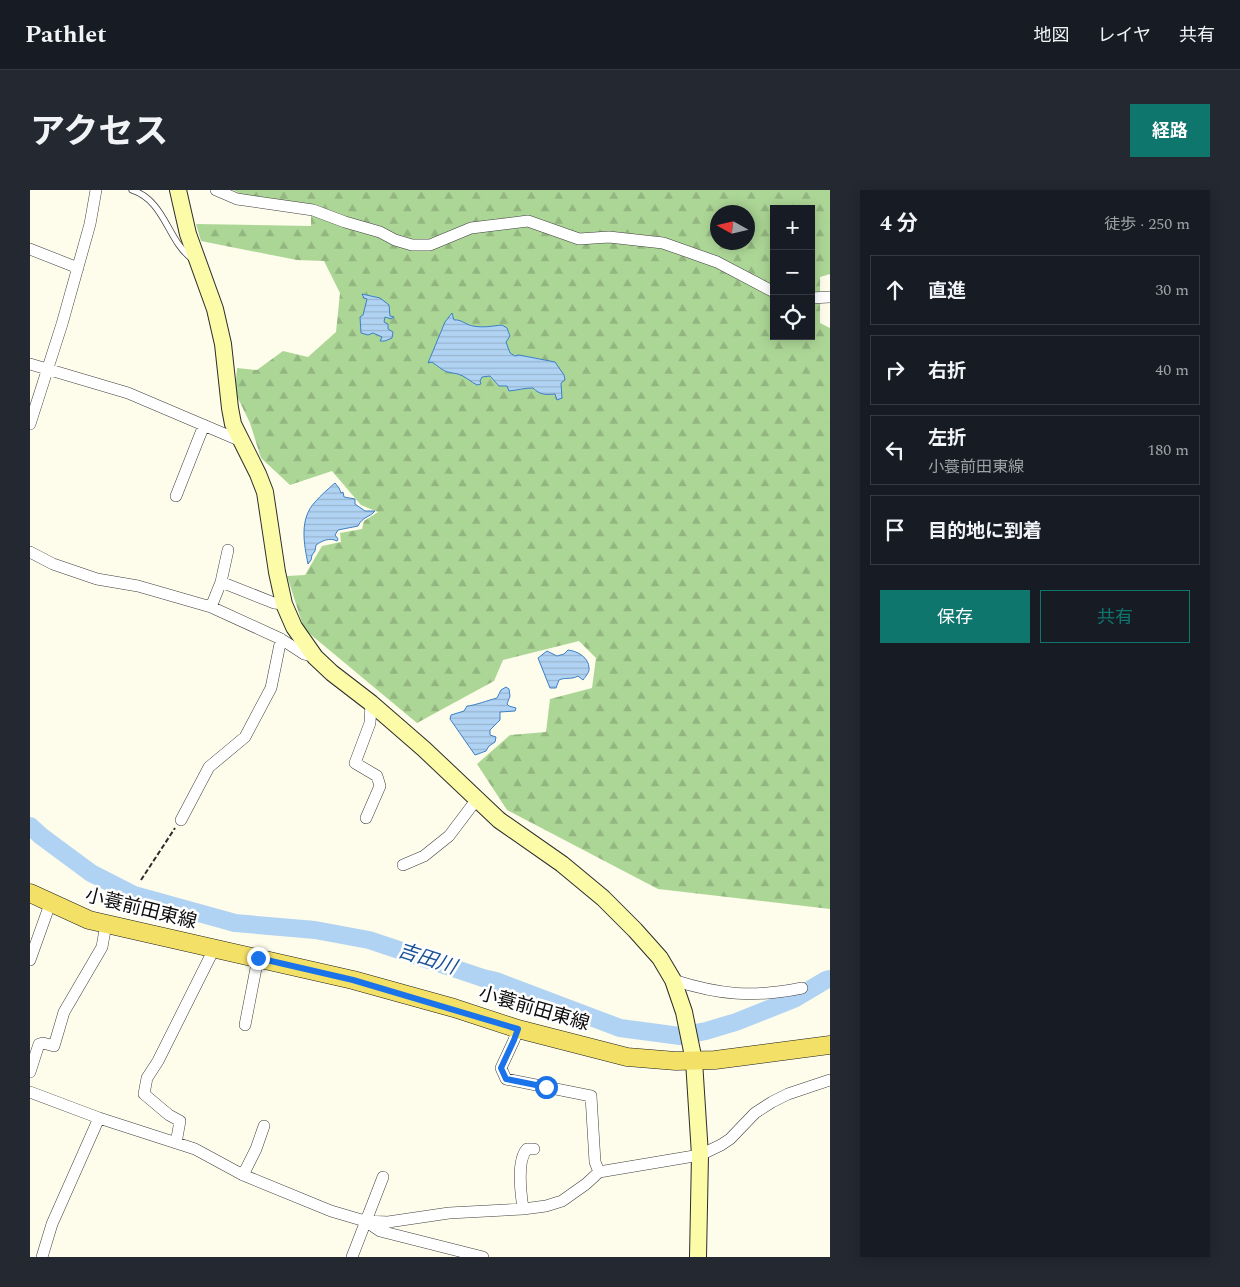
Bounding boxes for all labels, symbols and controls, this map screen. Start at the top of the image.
text: Pathlet [25,17,107,53]
text: 地図 [1034,22,1070,49]
text: レイヤ [1098,22,1151,49]
text: 共有 [1179,22,1215,49]
button: 経路 [1130,104,1210,157]
text: アクセス [30,106,168,159]
north arrow [710,205,755,250]
map controls [770,205,815,340]
button: + [770,205,815,250]
text: 4 分 [880,208,918,240]
text: 徒歩 · 250 m [1104,212,1190,236]
button: − [770,250,815,295]
icon: ahead [881,276,909,304]
text: 直進 [928,277,966,306]
text: 30 m [1155,278,1189,302]
button: locate [770,295,815,340]
icon: right [881,356,909,384]
text: 右折 [928,357,966,386]
text: 40 m [1155,358,1189,382]
text: 左折 [928,424,966,453]
icon: left [881,436,909,464]
text: 180 m [1147,438,1189,462]
text: 小蓑前田東線 [928,455,1024,479]
icon: arrive [881,516,909,544]
text: 目的地に到着 [928,517,1042,546]
button: 保存 [880,590,1030,643]
button: 共有 [1040,590,1190,643]
street label: 小蓑前田東線 [82,881,200,937]
water label: 吉田川 [394,935,462,983]
route end [247,947,270,970]
street label: 小蓑前田東線 [475,979,593,1039]
route start [535,1076,558,1099]

